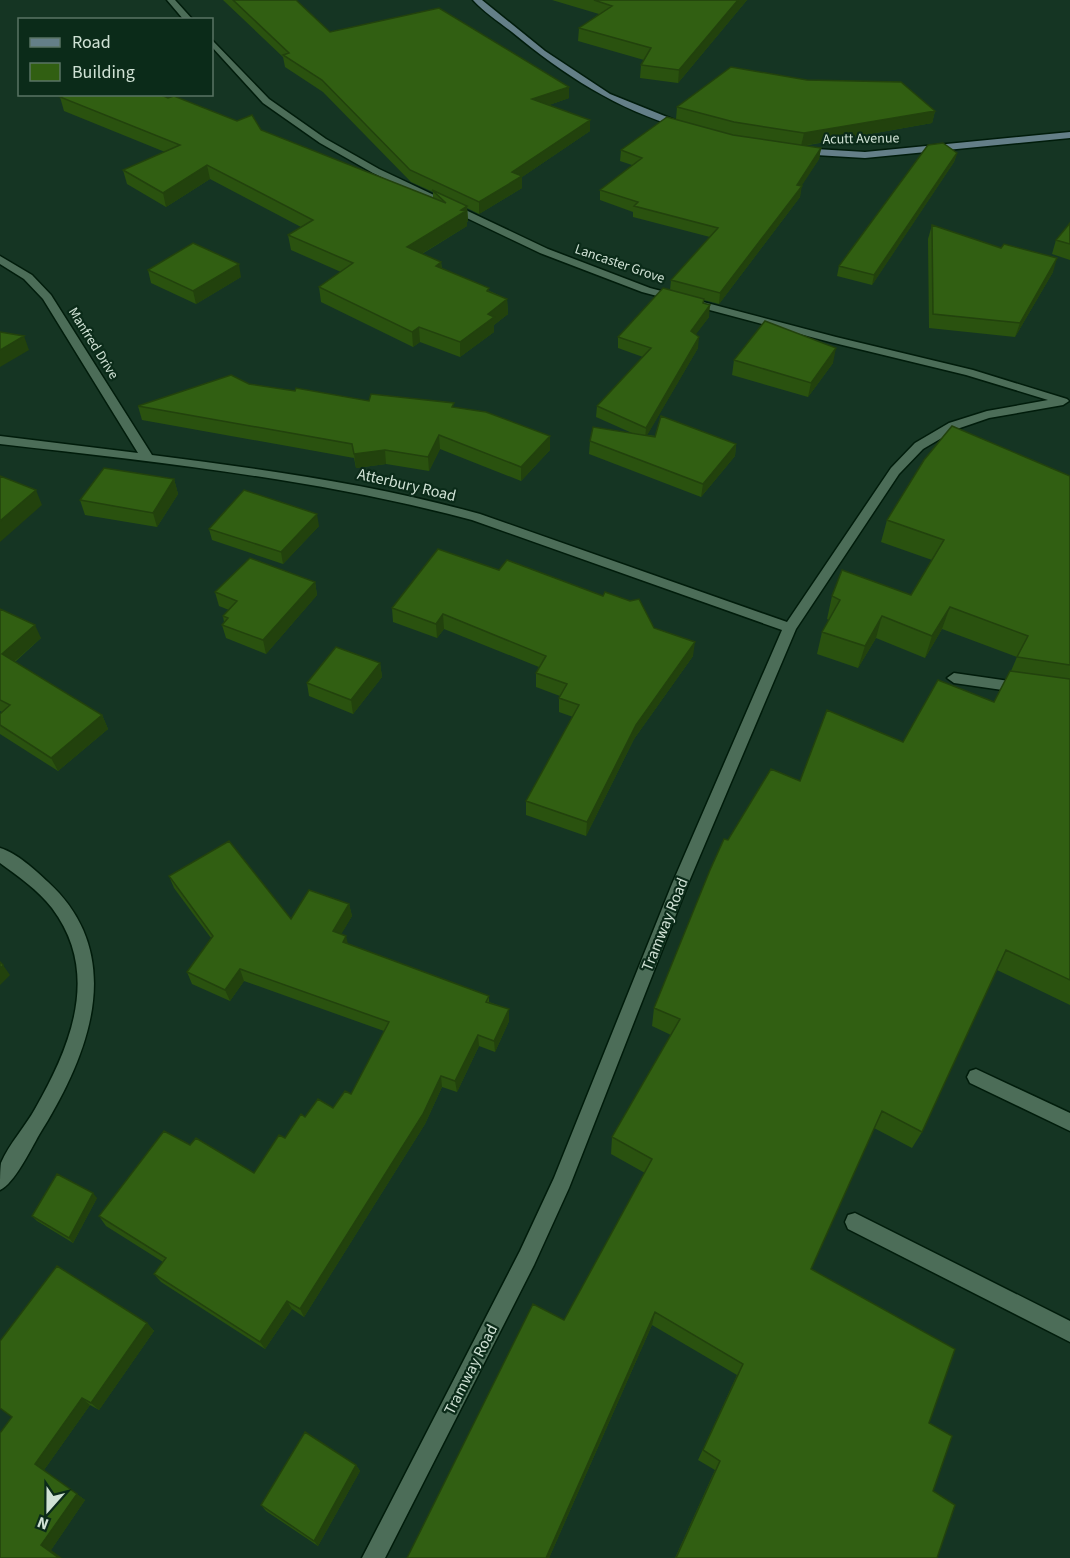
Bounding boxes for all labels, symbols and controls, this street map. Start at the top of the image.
legend [18,18,213,96]
text: Road [72,30,111,55]
text: Building [72,60,135,85]
street label: Acutt Avenue [822,128,900,150]
street label: Lancaster Grove [572,239,667,289]
street label: Manfred Drive [63,304,123,383]
street label: Atterbury Road [355,463,458,507]
street label: Tramway Road [636,874,694,974]
street label: Tramway Road [439,1320,503,1418]
north arrow [18,1480,78,1540]
text: N [34,1511,52,1535]

